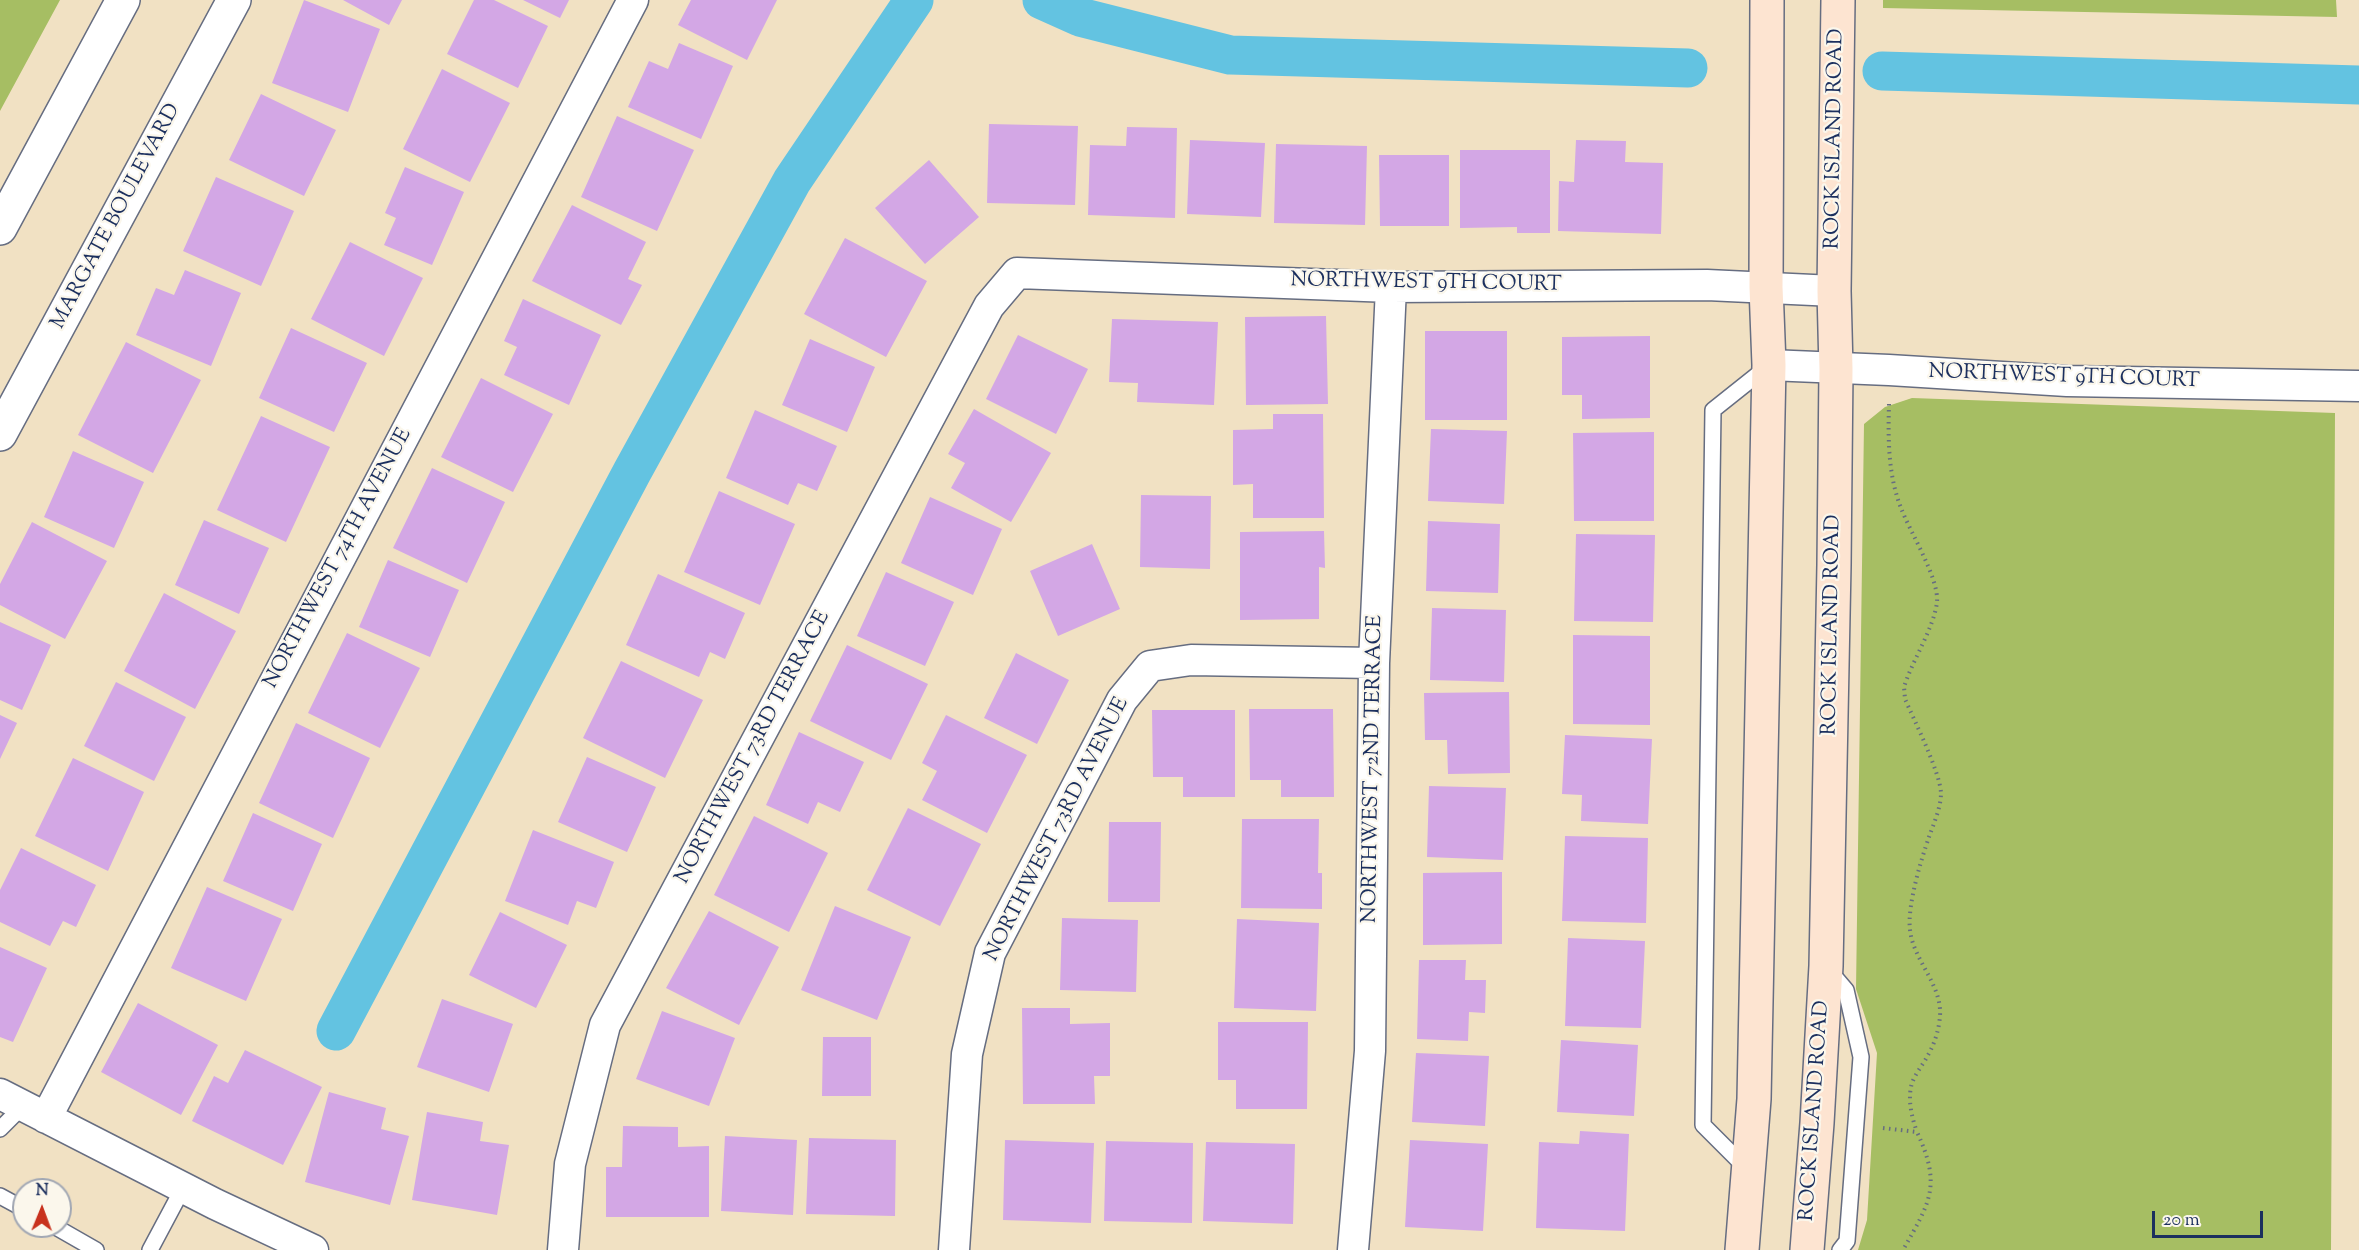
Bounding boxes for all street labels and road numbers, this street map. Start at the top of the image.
street label: ROCK ISLAND ROAD [1821,28,1851,250]
street label: MARGATE BOULEVARD [47,100,187,334]
street label: NORTHWEST 9TH COURT [1290,269,1562,299]
street label: NORTHWEST 9TH COURT [1928,361,2200,395]
street label: NORTHWEST 74TH AVENUE [260,425,418,693]
street label: ROCK ISLAND ROAD [1818,514,1848,736]
street label: NORTHWEST 73RD TERRACE [671,607,837,889]
street label: NORTHWEST 72ND TERRACE [1359,615,1389,923]
street label: NORTHWEST 73RD AVENUE [980,694,1136,966]
street label: ROCK ISLAND ROAD [1796,1000,1836,1222]

